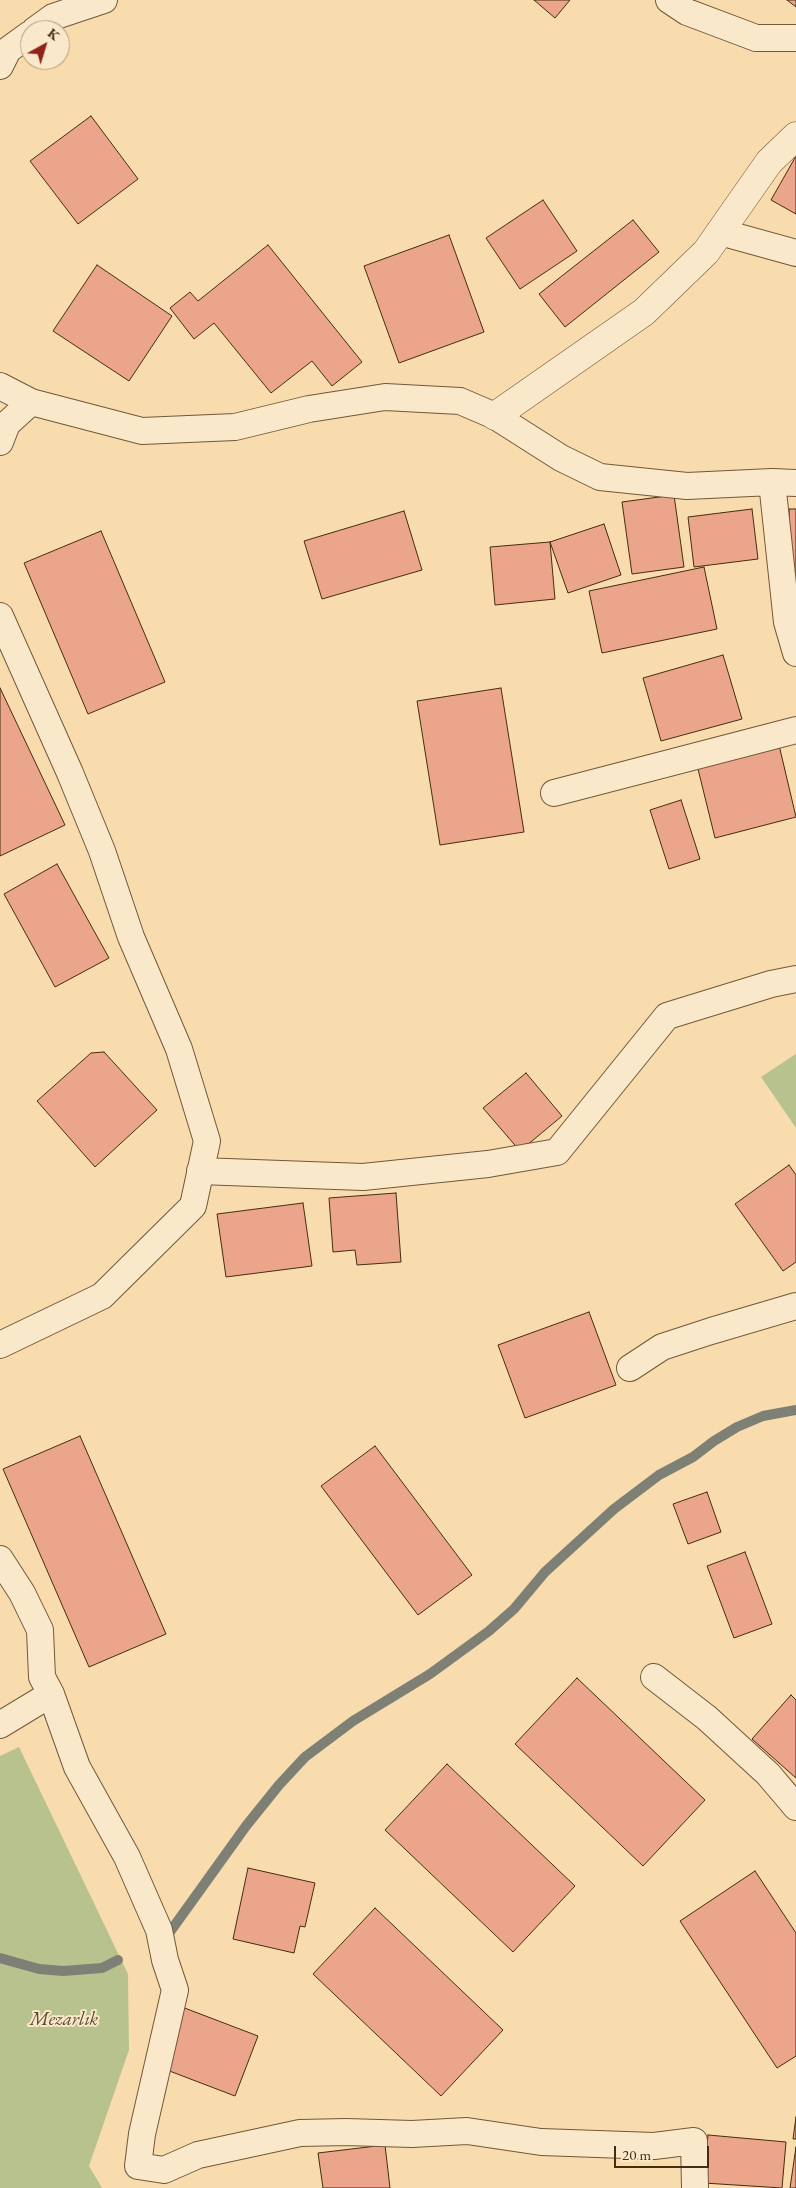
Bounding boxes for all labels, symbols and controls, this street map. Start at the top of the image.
north arrow [20,20,70,70]
text: K [44,24,64,44]
park label: Mezarlık [30,2009,98,2031]
scale bar [616,2136,711,2168]
text: 20 m [622,2145,651,2164]

